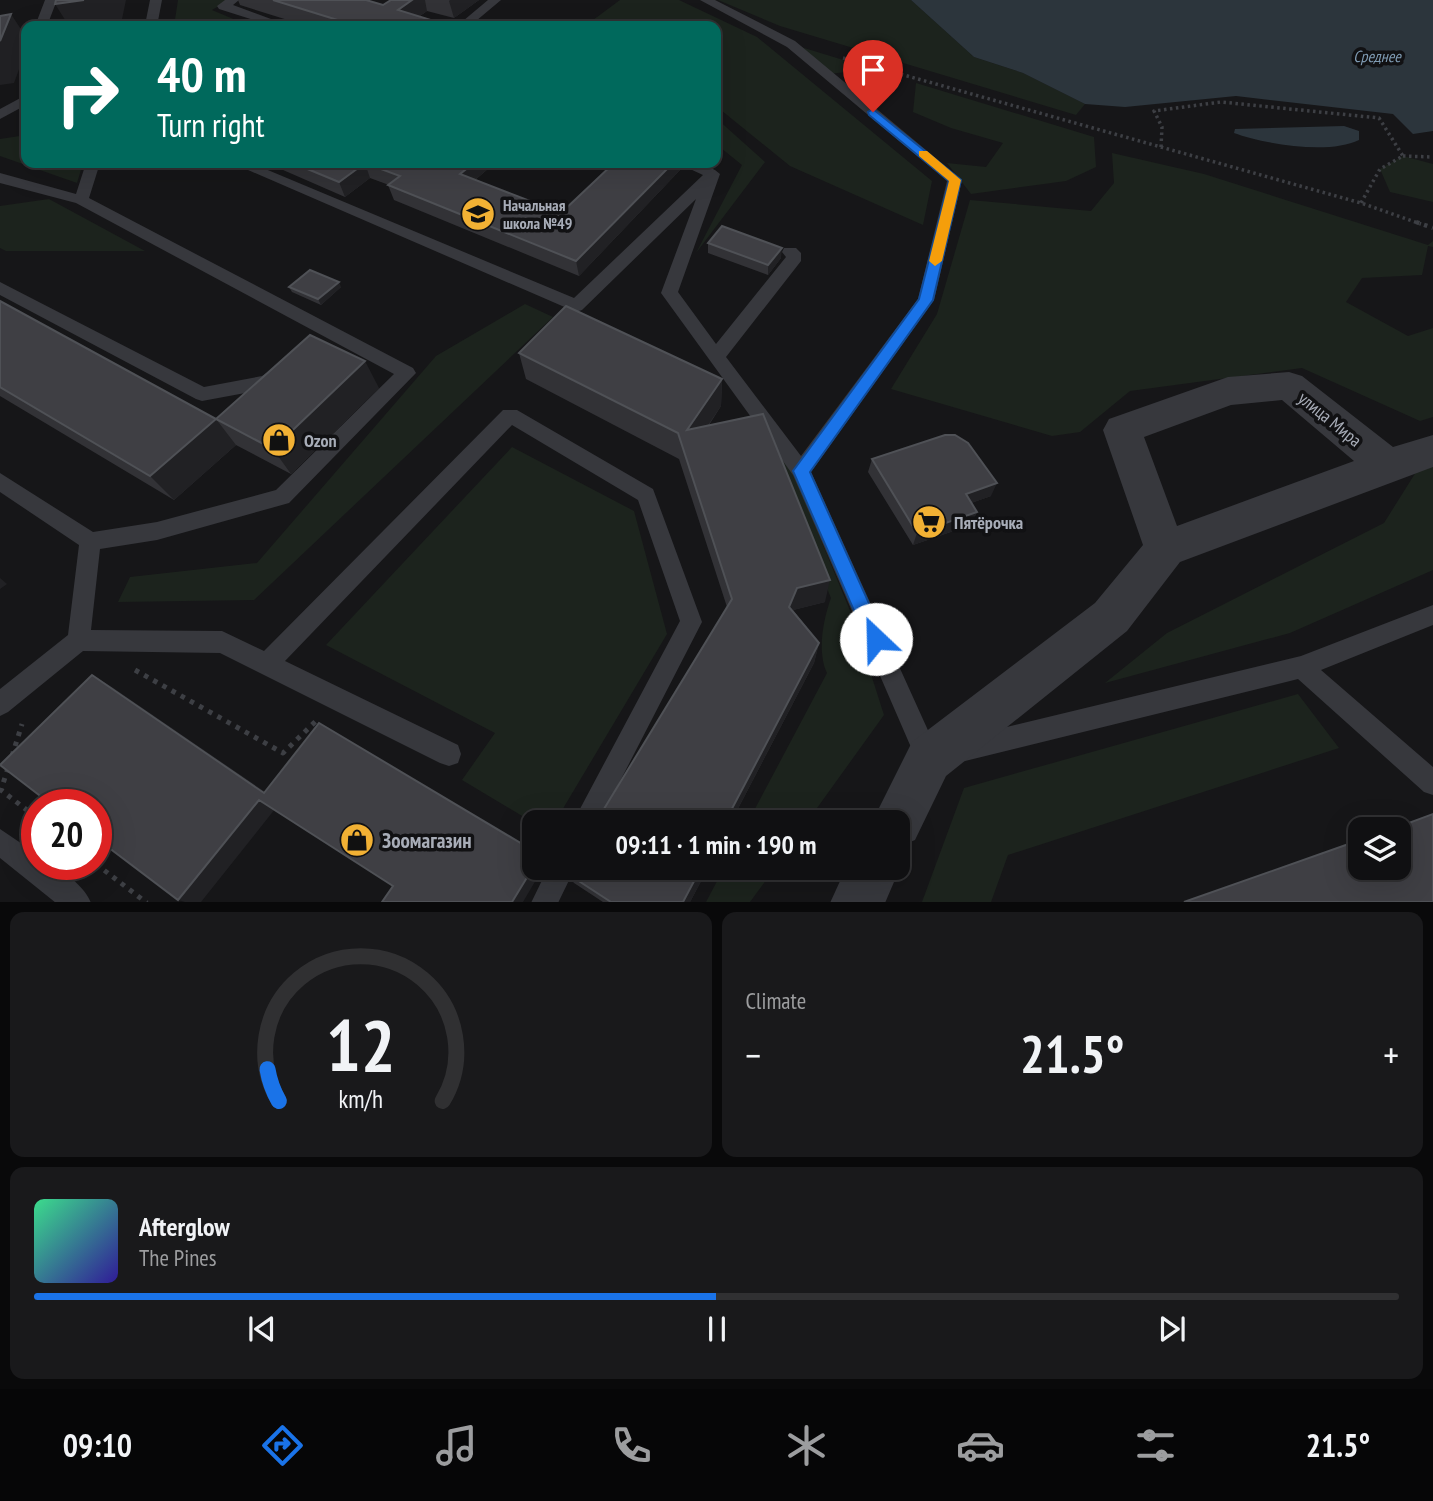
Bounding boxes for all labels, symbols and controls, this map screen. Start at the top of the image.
pin [843,40,903,112]
text: 40 m [157,42,246,106]
water label: Среднее [1353,46,1402,66]
icon: right [42,49,133,140]
icon: arrive [854,51,892,89]
text: Turn right [157,104,265,146]
school or university icon: Начальная школа №49 [459,195,497,233]
place label: Начальная школа №49 [503,195,572,233]
street label: улица Мира [1294,386,1366,452]
shop icon: Ozon [260,421,298,459]
place label: Ozon [304,429,337,452]
supermarket icon: Пятёрочка [910,503,948,541]
place label: Пятёрочка [954,511,1023,534]
position arrow [839,602,913,676]
speed limit sign: 20 [21,789,112,880]
map controls [1348,817,1411,880]
button: layers [1348,817,1411,880]
shop icon: Зоомагазин [338,821,376,859]
place label: Зоомагазин [382,827,472,854]
text: 09:11 · 1 min · 190 m [616,828,816,861]
text: Climate [746,986,806,1015]
text: 12 [326,997,396,1091]
text: 21.5° [1020,1020,1125,1087]
text: − [746,1030,761,1079]
text: + [1383,1030,1399,1079]
text: km/h [339,1082,383,1114]
text: Afterglow [139,1210,230,1243]
text: The Pines [139,1243,217,1272]
icon: previous [243,1310,281,1348]
icon: pause [698,1310,736,1348]
icon: next [1153,1310,1191,1348]
icon: directions [258,1421,307,1470]
icon: music [432,1421,481,1470]
icon: phone [607,1421,656,1470]
icon: climate [782,1421,831,1470]
icon: car [956,1421,1005,1470]
icon: filters [1131,1421,1180,1470]
text: 09:10 [63,1424,132,1466]
text: 21.5° [1306,1424,1370,1466]

